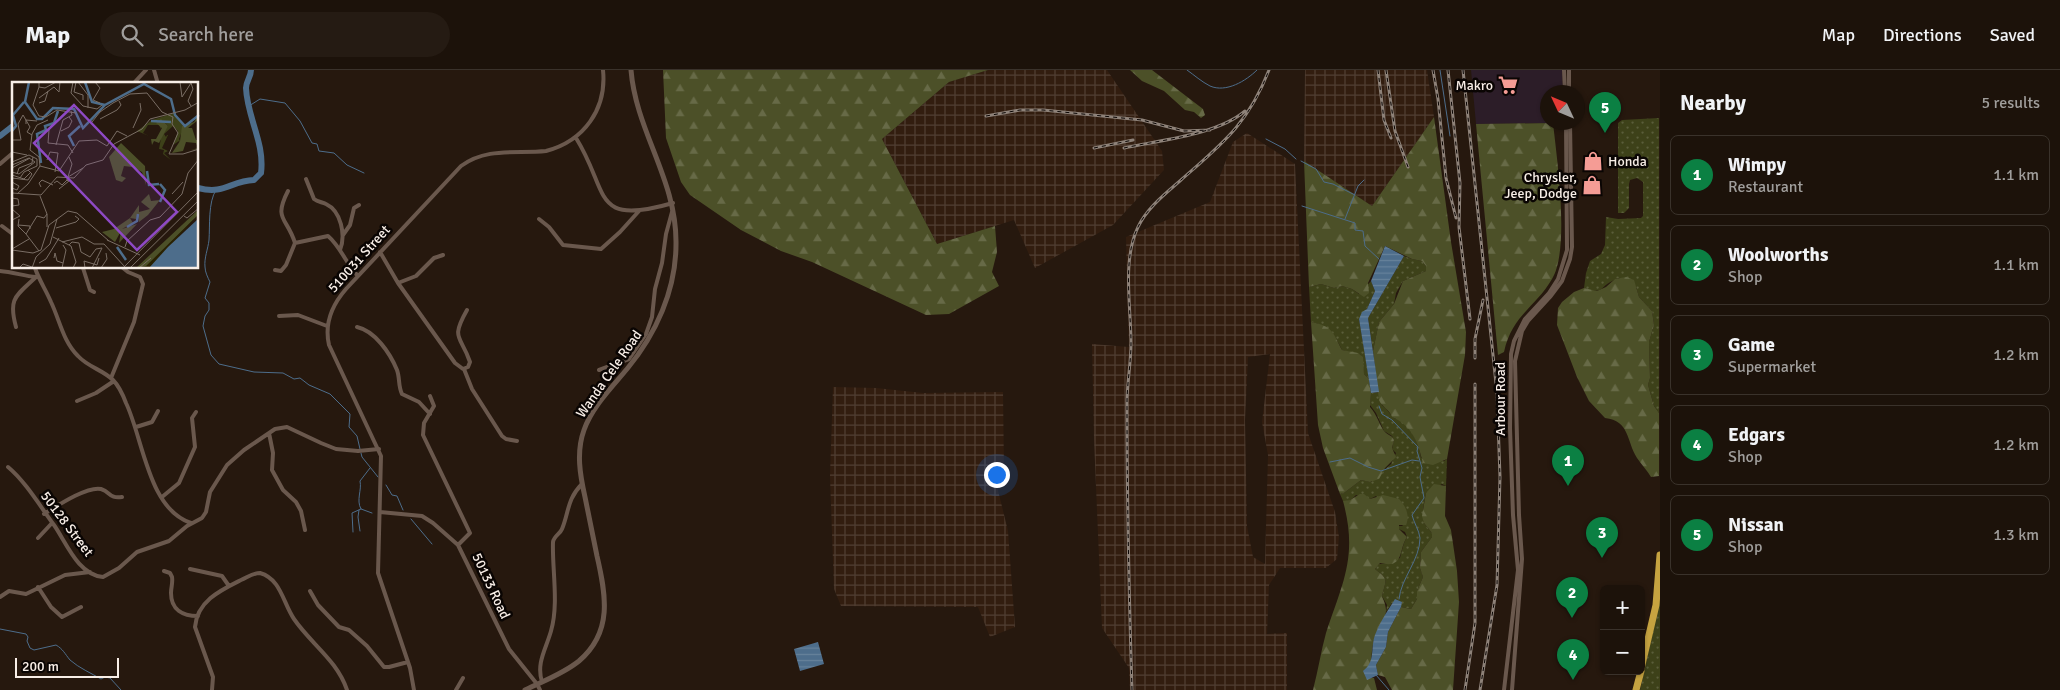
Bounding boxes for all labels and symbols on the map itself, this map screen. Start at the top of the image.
supermarket icon: Makro [1497,74,1519,96]
place label: Makro [1455,77,1493,94]
inset map [12,82,199,269]
north arrow [1540,85,1585,130]
pin: 5 [1589,92,1621,133]
shop icon: Honda [1582,150,1604,172]
place label: Honda [1608,153,1647,170]
place label: Chrysler, Jeep, Dodge [1504,169,1577,202]
shop icon: Chrysler, Jeep, Dodge [1581,174,1603,196]
street label: 510031 Street [324,222,394,296]
street label: Wanda Cele Road [572,327,646,421]
street label: Arbour Road [1492,362,1509,436]
pin: 1 [1552,445,1584,486]
your location [984,462,1010,488]
street label: 50128 Street [37,488,97,560]
pin: 3 [1586,517,1618,558]
street label: 50133 Road [468,550,514,622]
pin: 2 [1556,577,1588,618]
pin: 4 [1557,639,1589,680]
scale bar [15,655,119,678]

